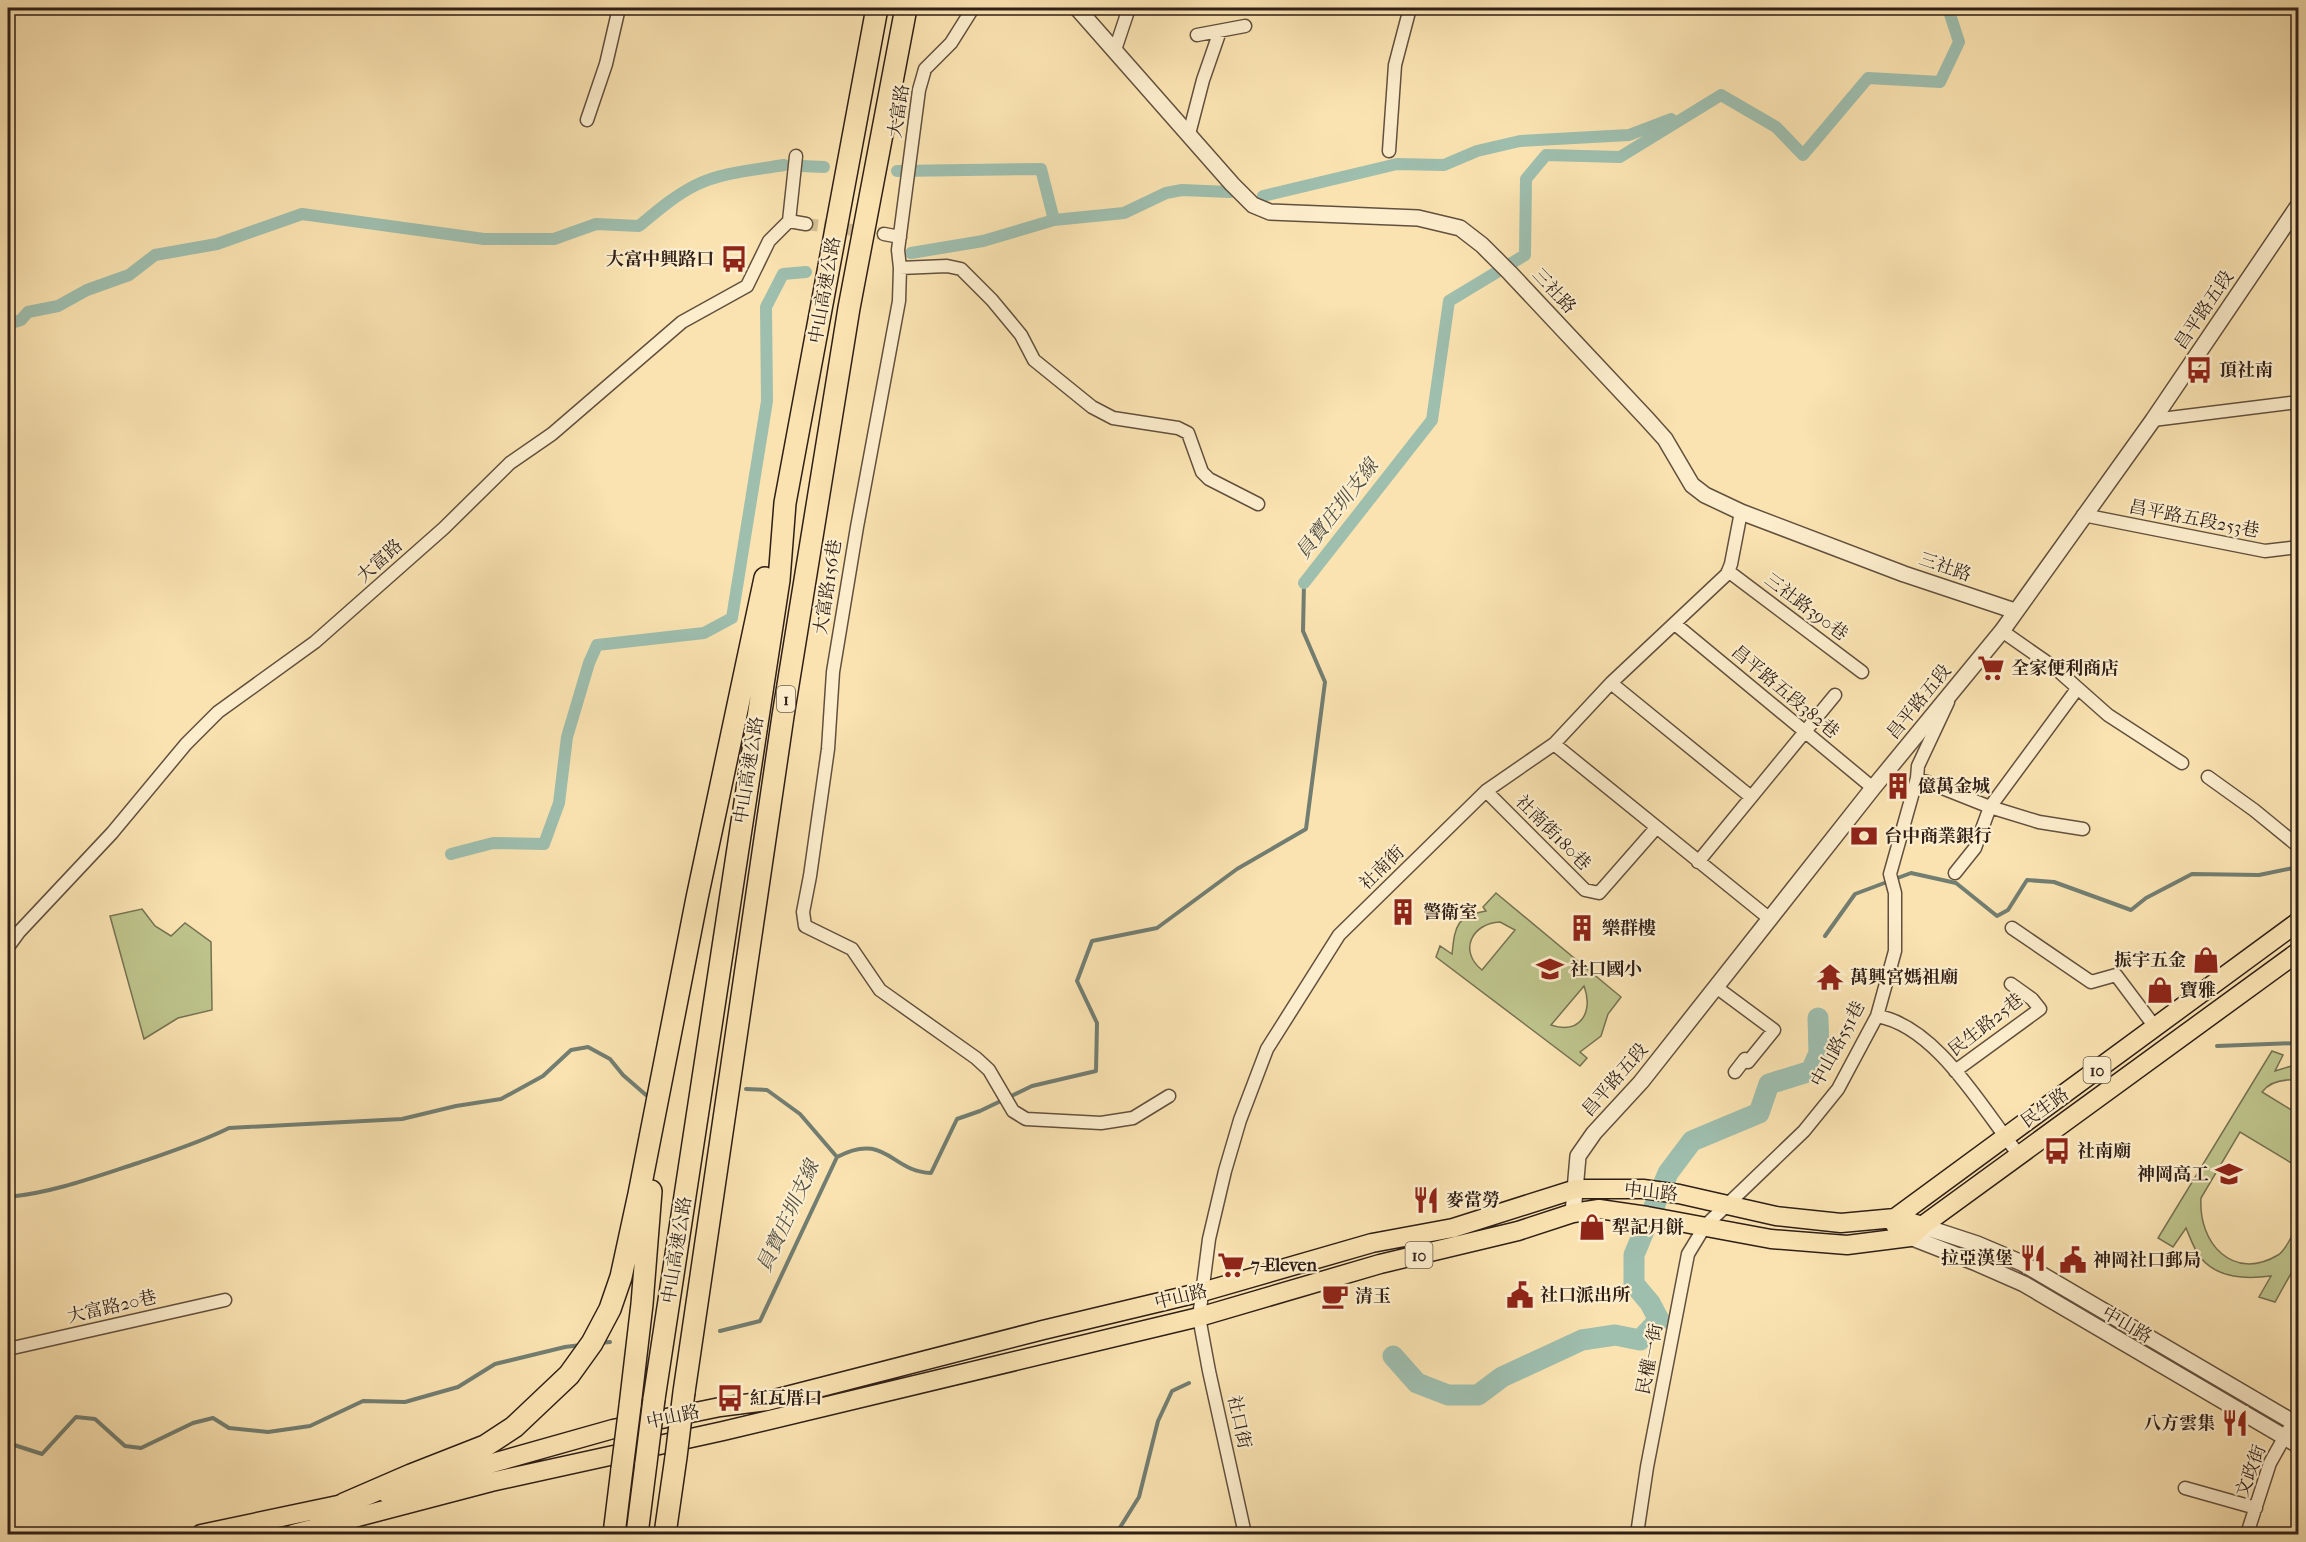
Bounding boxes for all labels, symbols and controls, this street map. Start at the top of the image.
street label: 大富路 [884,83,914,139]
street label: 中山高速公路 [805,235,845,345]
bus stop icon: 大富中興路口 [719,244,749,274]
place label: 大富中興路口 [606,249,714,270]
street label: 三社路 [1528,264,1580,318]
street label: 昌平路五段 [2170,267,2238,353]
bus stop icon: 頂社南 [2184,355,2214,385]
place label: 頂社南 [2219,360,2273,381]
water label: 員寶庄圳支線 [1291,453,1384,563]
street label: 昌平路五段253巷 [2127,496,2261,542]
street label: 大富路 [353,535,407,587]
street label: 大富路156巷 [810,538,846,636]
street label: 三社路 [1916,548,1974,586]
street label: 三社路390巷 [1760,569,1852,645]
street label: 昌平路五段382巷 [1727,641,1843,743]
supermarket icon: 全家便利商店 [1976,653,2006,683]
place label: 全家便利商店 [2011,658,2119,679]
street label: 昌平路五段 [1883,660,1955,744]
road number: 1 [777,686,795,712]
street label: 中山高速公路 [730,715,768,825]
building icon: 億萬金城 [1883,771,1913,801]
place label: 億萬金城 [1918,776,1990,797]
street label: 社南街180巷 [1511,791,1595,875]
bank icon: 台中商業銀行 [1849,821,1879,851]
place label: 台中商業銀行 [1884,826,1992,847]
street label: 社南街 [1355,842,1409,894]
building icon: 警衛室 [1388,897,1418,927]
place label: 警衛室 [1423,902,1477,923]
building icon: 樂群樓 [1567,913,1597,943]
place label: 樂群樓 [1602,918,1656,939]
shop icon: 振宇五金 [2191,945,2221,975]
place label: 振宇五金 [2114,950,2186,971]
school or university icon: 社口國小 [1535,954,1565,984]
place label: 社口國小 [1570,959,1642,980]
temple icon: 萬興宮媽祖廟 [1815,962,1845,992]
place label: 萬興宮媽祖廟 [1850,967,1958,988]
shop icon: 寶雅 [2145,975,2175,1005]
place label: 寶雅 [2180,980,2216,1001]
street label: 民生路25巷 [1944,989,2028,1061]
street label: 中山路551巷 [1807,998,1869,1090]
street label: 昌平路五段 [1578,1039,1652,1121]
road number: 10 [2084,1057,2110,1083]
street label: 民生路 [2017,1084,2073,1132]
bus stop icon: 社南廟 [2042,1136,2072,1166]
place label: 社南廟 [2077,1141,2131,1162]
water label: 員寶庄圳支線 [752,1155,825,1275]
school or university icon: 神岡高工 [2214,1159,2244,1189]
place label: 神岡高工 [2137,1164,2209,1185]
street label: 中山路 [1623,1179,1679,1205]
restaurant icon: 麥當勞 [1411,1185,1441,1215]
place label: 麥當勞 [1446,1190,1500,1211]
street label: 中山高速公路 [658,1195,696,1305]
shop icon: 犁記月餅 [1577,1212,1607,1242]
place label: 犁記月餅 [1612,1217,1684,1238]
road number: 10 [1406,1242,1432,1268]
restaurant icon: 拉亞漢堡 [2018,1243,2048,1273]
public building icon: 神岡社口郵局 [2058,1245,2088,1275]
place label: 拉亞漢堡 [1941,1248,2013,1269]
supermarket icon: 7-Eleven [1216,1250,1246,1280]
place label: 神岡社口郵局 [2093,1250,2201,1271]
place label: 7-Eleven [1250,1255,1317,1276]
street label: 中山路 [1152,1280,1210,1314]
public building icon: 社口派出所 [1505,1280,1535,1310]
cafe icon: 清玉 [1320,1281,1350,1311]
place label: 社口派出所 [1540,1285,1631,1306]
place label: 清玉 [1355,1286,1391,1307]
street label: 大富路20巷 [65,1287,159,1327]
street label: 中山路 [2098,1302,2156,1348]
street label: 民權一街 [1633,1322,1667,1396]
bus stop icon: 紅瓦厝口 [715,1383,745,1413]
place label: 紅瓦厝口 [750,1388,822,1409]
street label: 社口街 [1223,1393,1255,1451]
street label: 中山路 [644,1401,702,1433]
restaurant icon: 八方雲集 [2220,1408,2250,1438]
place label: 八方雲集 [2143,1413,2215,1434]
street label: 文政街 [2232,1442,2270,1500]

